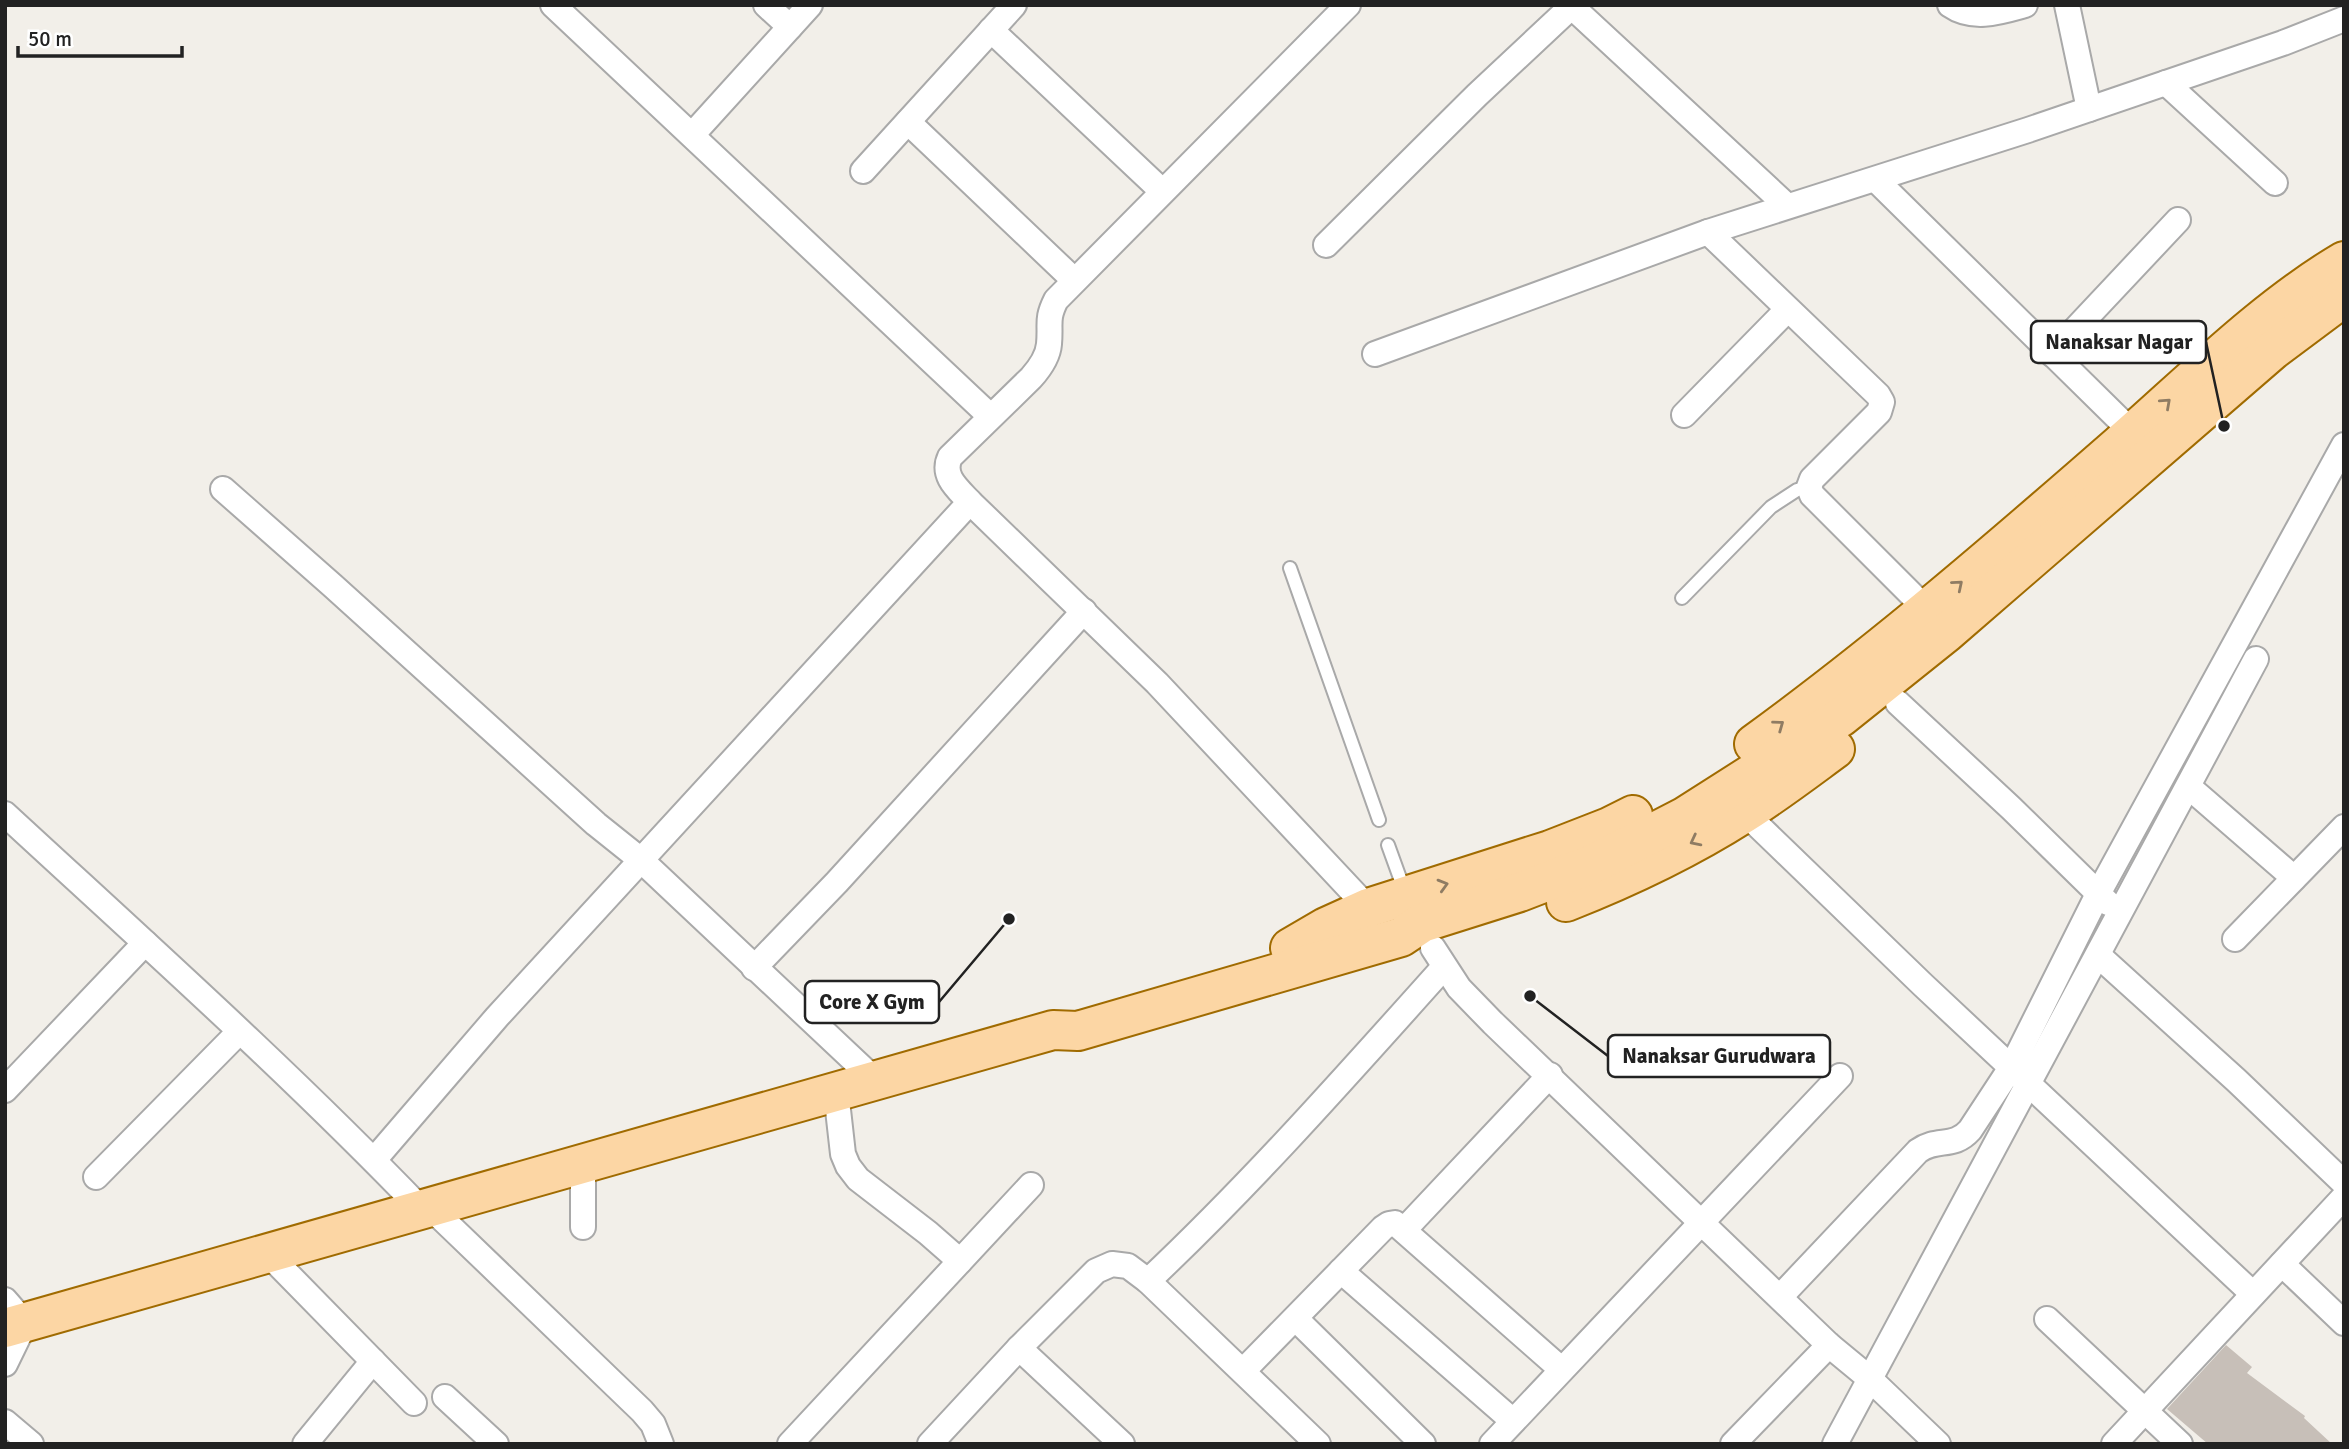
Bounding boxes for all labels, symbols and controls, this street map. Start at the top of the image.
scale bar [18,14,182,58]
text: 50 m [28,26,72,52]
callout: Nanaksar Nagar [2031,321,2206,363]
text: Nanaksar Nagar [2045,329,2193,355]
one-way arrow [2158,398,2171,411]
one-way arrow [1950,581,1963,593]
one-way arrow [1771,721,1784,734]
one-way arrow [1690,833,1702,847]
one-way arrow [1437,879,1449,893]
callout: Core X Gym [805,981,939,1023]
text: Core X Gym [819,989,925,1015]
callout: Nanaksar Gurudwara [1608,1035,1830,1077]
text: Nanaksar Gurudwara [1622,1043,1816,1069]

